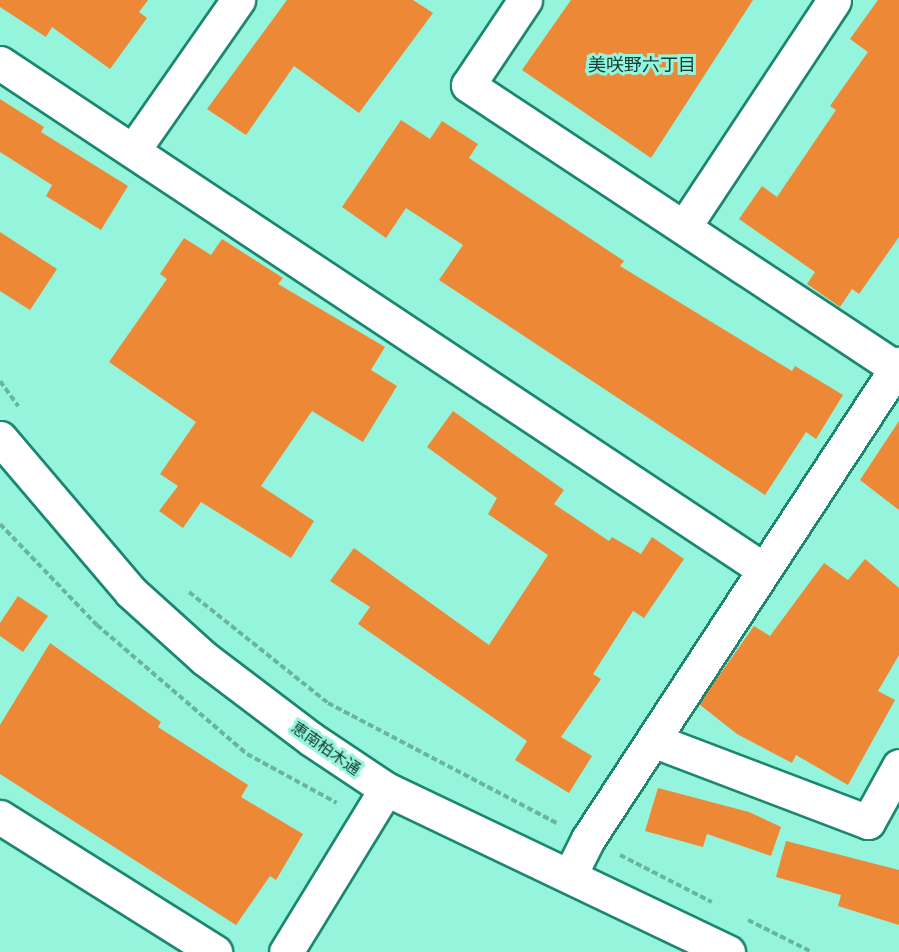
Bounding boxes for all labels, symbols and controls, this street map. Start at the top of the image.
district label: 美咲野六丁目 [588,53,696,75]
street label: 恵南柏木通 [288,717,364,779]

